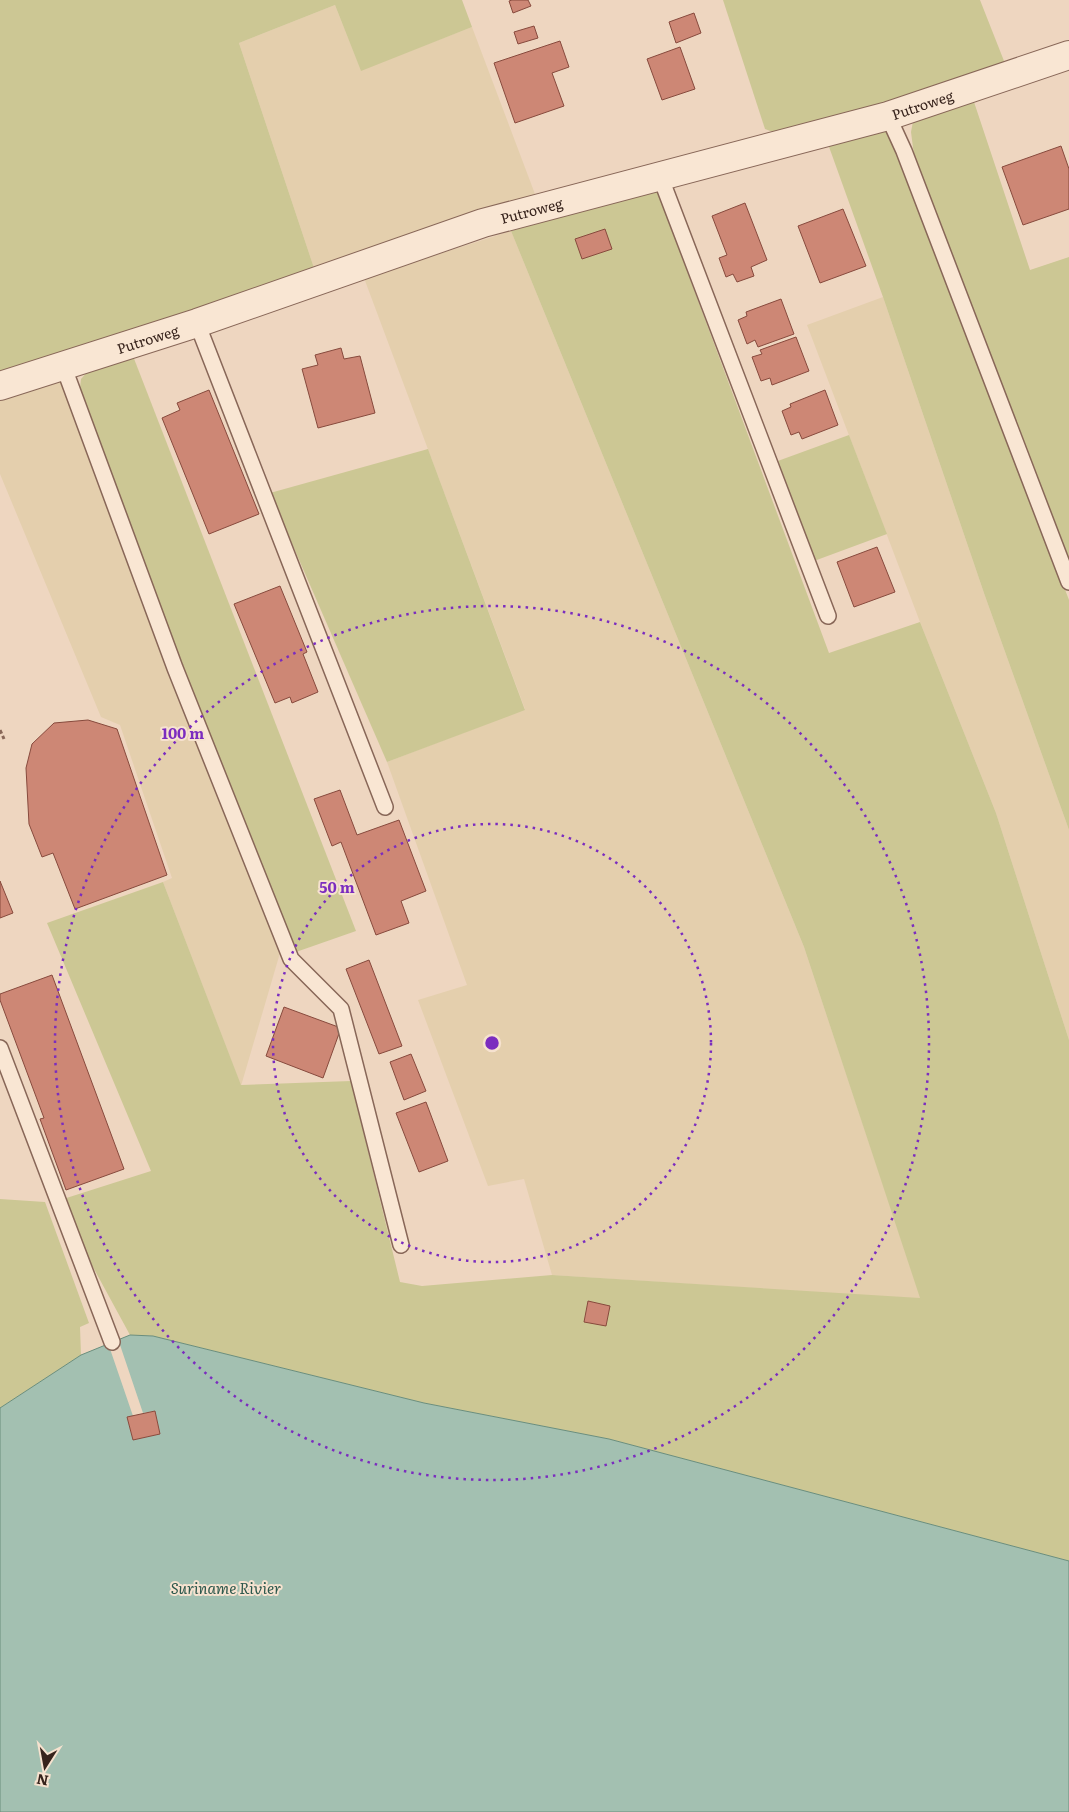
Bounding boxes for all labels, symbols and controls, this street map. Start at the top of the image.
street label: Putroweg [889,85,956,124]
street label: Putroweg [498,192,565,228]
street label: Putroweg [114,319,181,358]
text: 100 m [162,721,204,744]
text: 50 m [319,875,355,898]
centre of rings [483,1034,501,1052]
water label: Suriname Rivier [171,1576,281,1599]
north arrow [20,1742,70,1792]
text: N [34,1770,50,1792]

